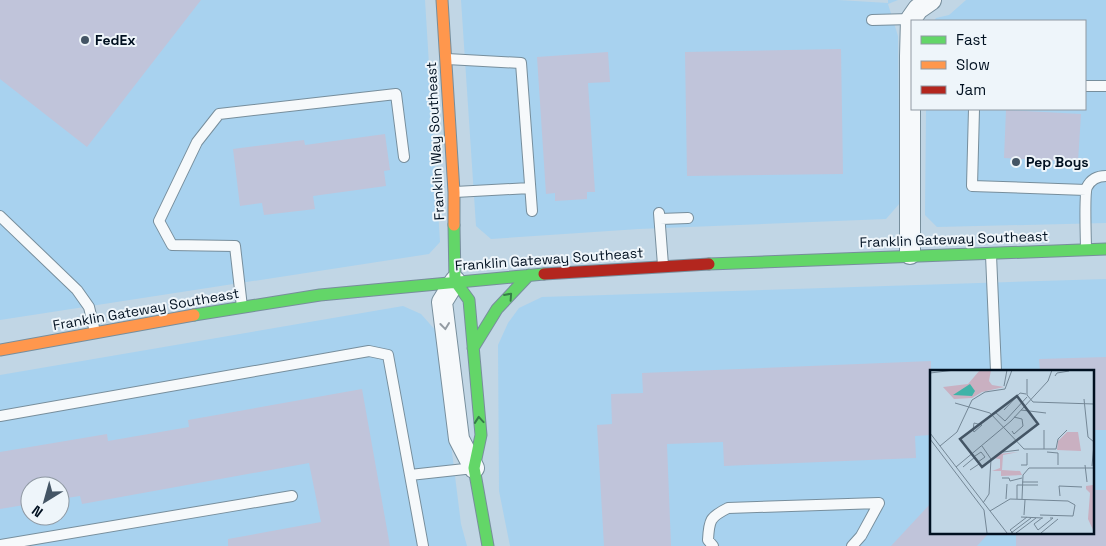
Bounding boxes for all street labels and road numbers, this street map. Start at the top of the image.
street label: Franklin Way Southeast [422,61,448,221]
street label: Franklin Gateway Southeast [859,227,1049,251]
street label: Franklin Gateway Southeast [454,243,644,275]
street label: Franklin Gateway Southeast [51,284,241,334]

